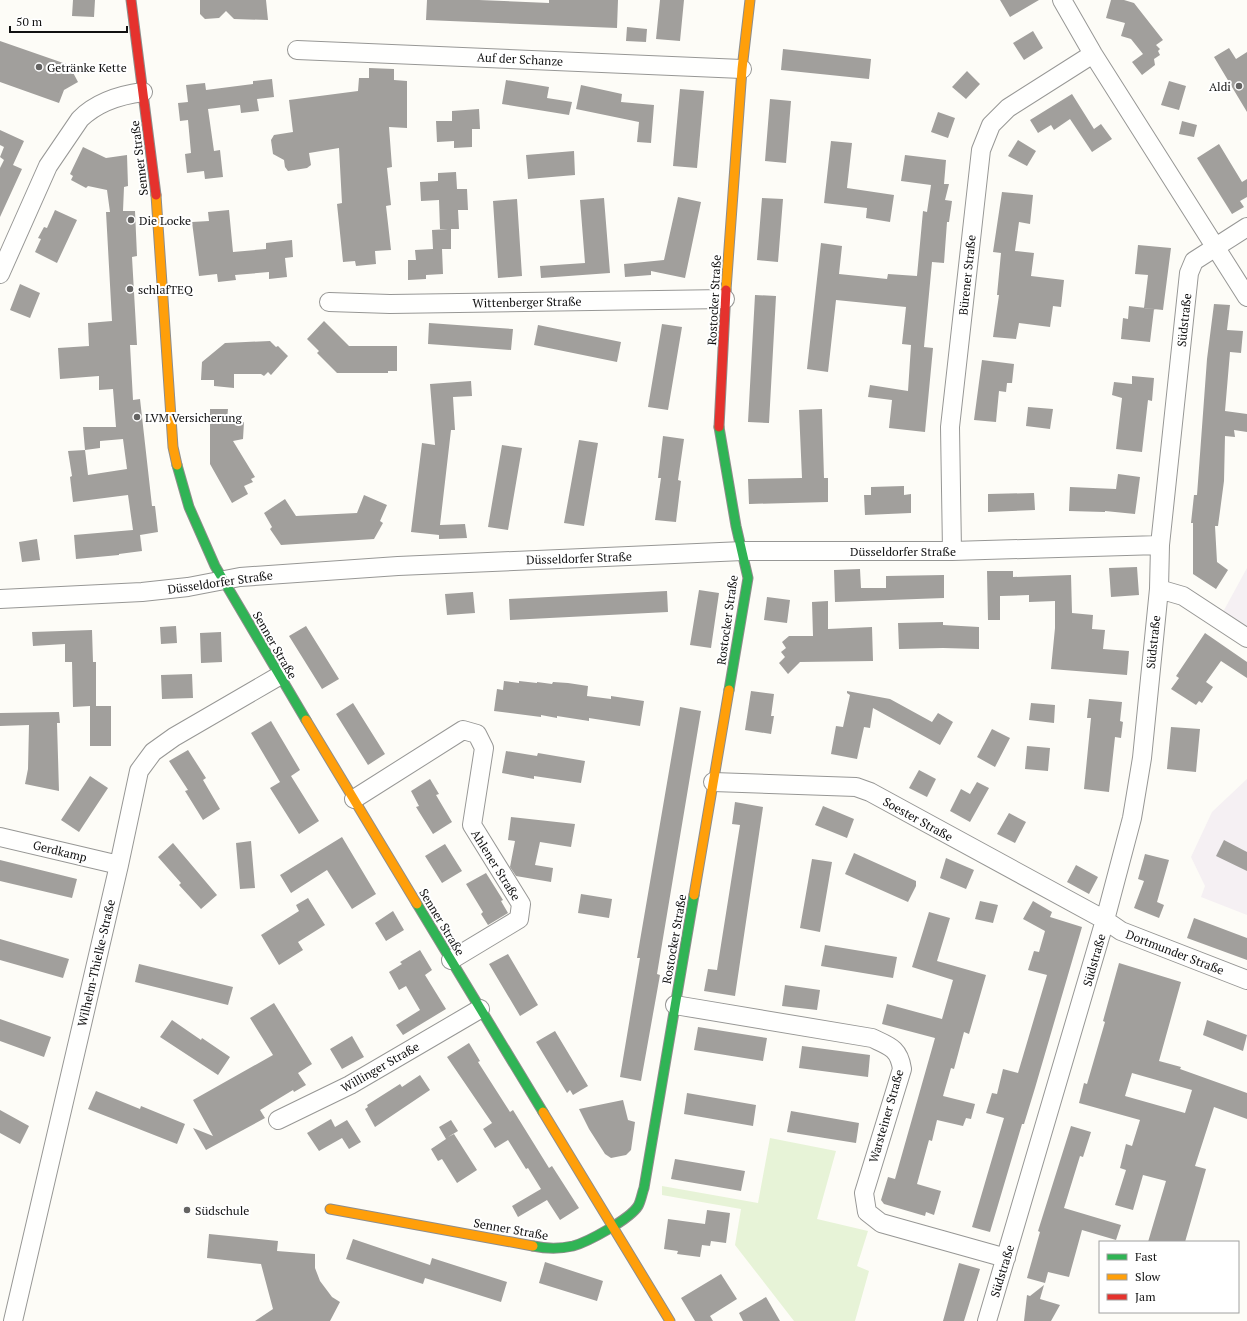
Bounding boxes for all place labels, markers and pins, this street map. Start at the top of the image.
place label: Getränke Kette [47,60,127,75]
marker: Getränke Kette [34,62,44,72]
place label: Aldi [1209,79,1231,94]
marker: Aldi [1234,81,1244,91]
place label: Die Locke [139,213,191,228]
marker: Die Locke [126,215,136,225]
place label: schlafTEQ [138,282,194,297]
marker: schlafTEQ [125,284,135,294]
place label: LVM Versicherung [145,410,242,425]
marker: LVM Versicherung [132,412,142,422]
place label: Südschule [195,1203,249,1218]
marker: Südschule [182,1205,192,1215]

